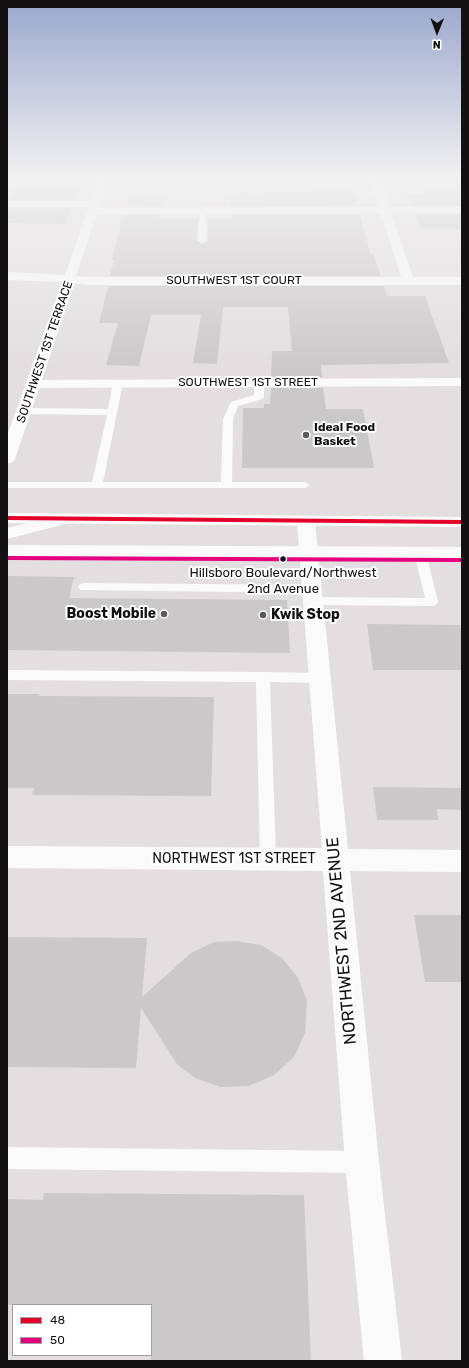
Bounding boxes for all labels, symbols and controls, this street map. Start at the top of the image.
north arrow [417,12,457,52]
text: N [433,38,441,51]
street label: SOUTHWEST 1ST COURT [166,274,302,288]
street label: SOUTHWEST 1ST TERRACE [14,279,76,425]
street label: SOUTHWEST 1ST STREET [178,376,318,390]
place label: Ideal Food Basket [314,421,375,449]
marker: Ideal Food Basket [301,430,311,440]
marker: Hillsboro Boulevard/Northwest 2nd Avenue [278,554,288,564]
place label: Hillsboro Boulevard/Northwest 2nd Avenue [189,565,377,596]
place label: Boost Mobile [67,606,156,622]
place label: Kwik Stop [271,607,340,623]
marker: Boost Mobile [159,609,169,619]
marker: Kwik Stop [258,610,268,620]
street label: NORTHWEST 2ND AVENUE [323,836,361,1046]
street label: NORTHWEST 1ST STREET [152,851,316,867]
legend [12,1304,152,1356]
text: 48 [50,1313,65,1327]
text: 50 [50,1333,65,1347]

